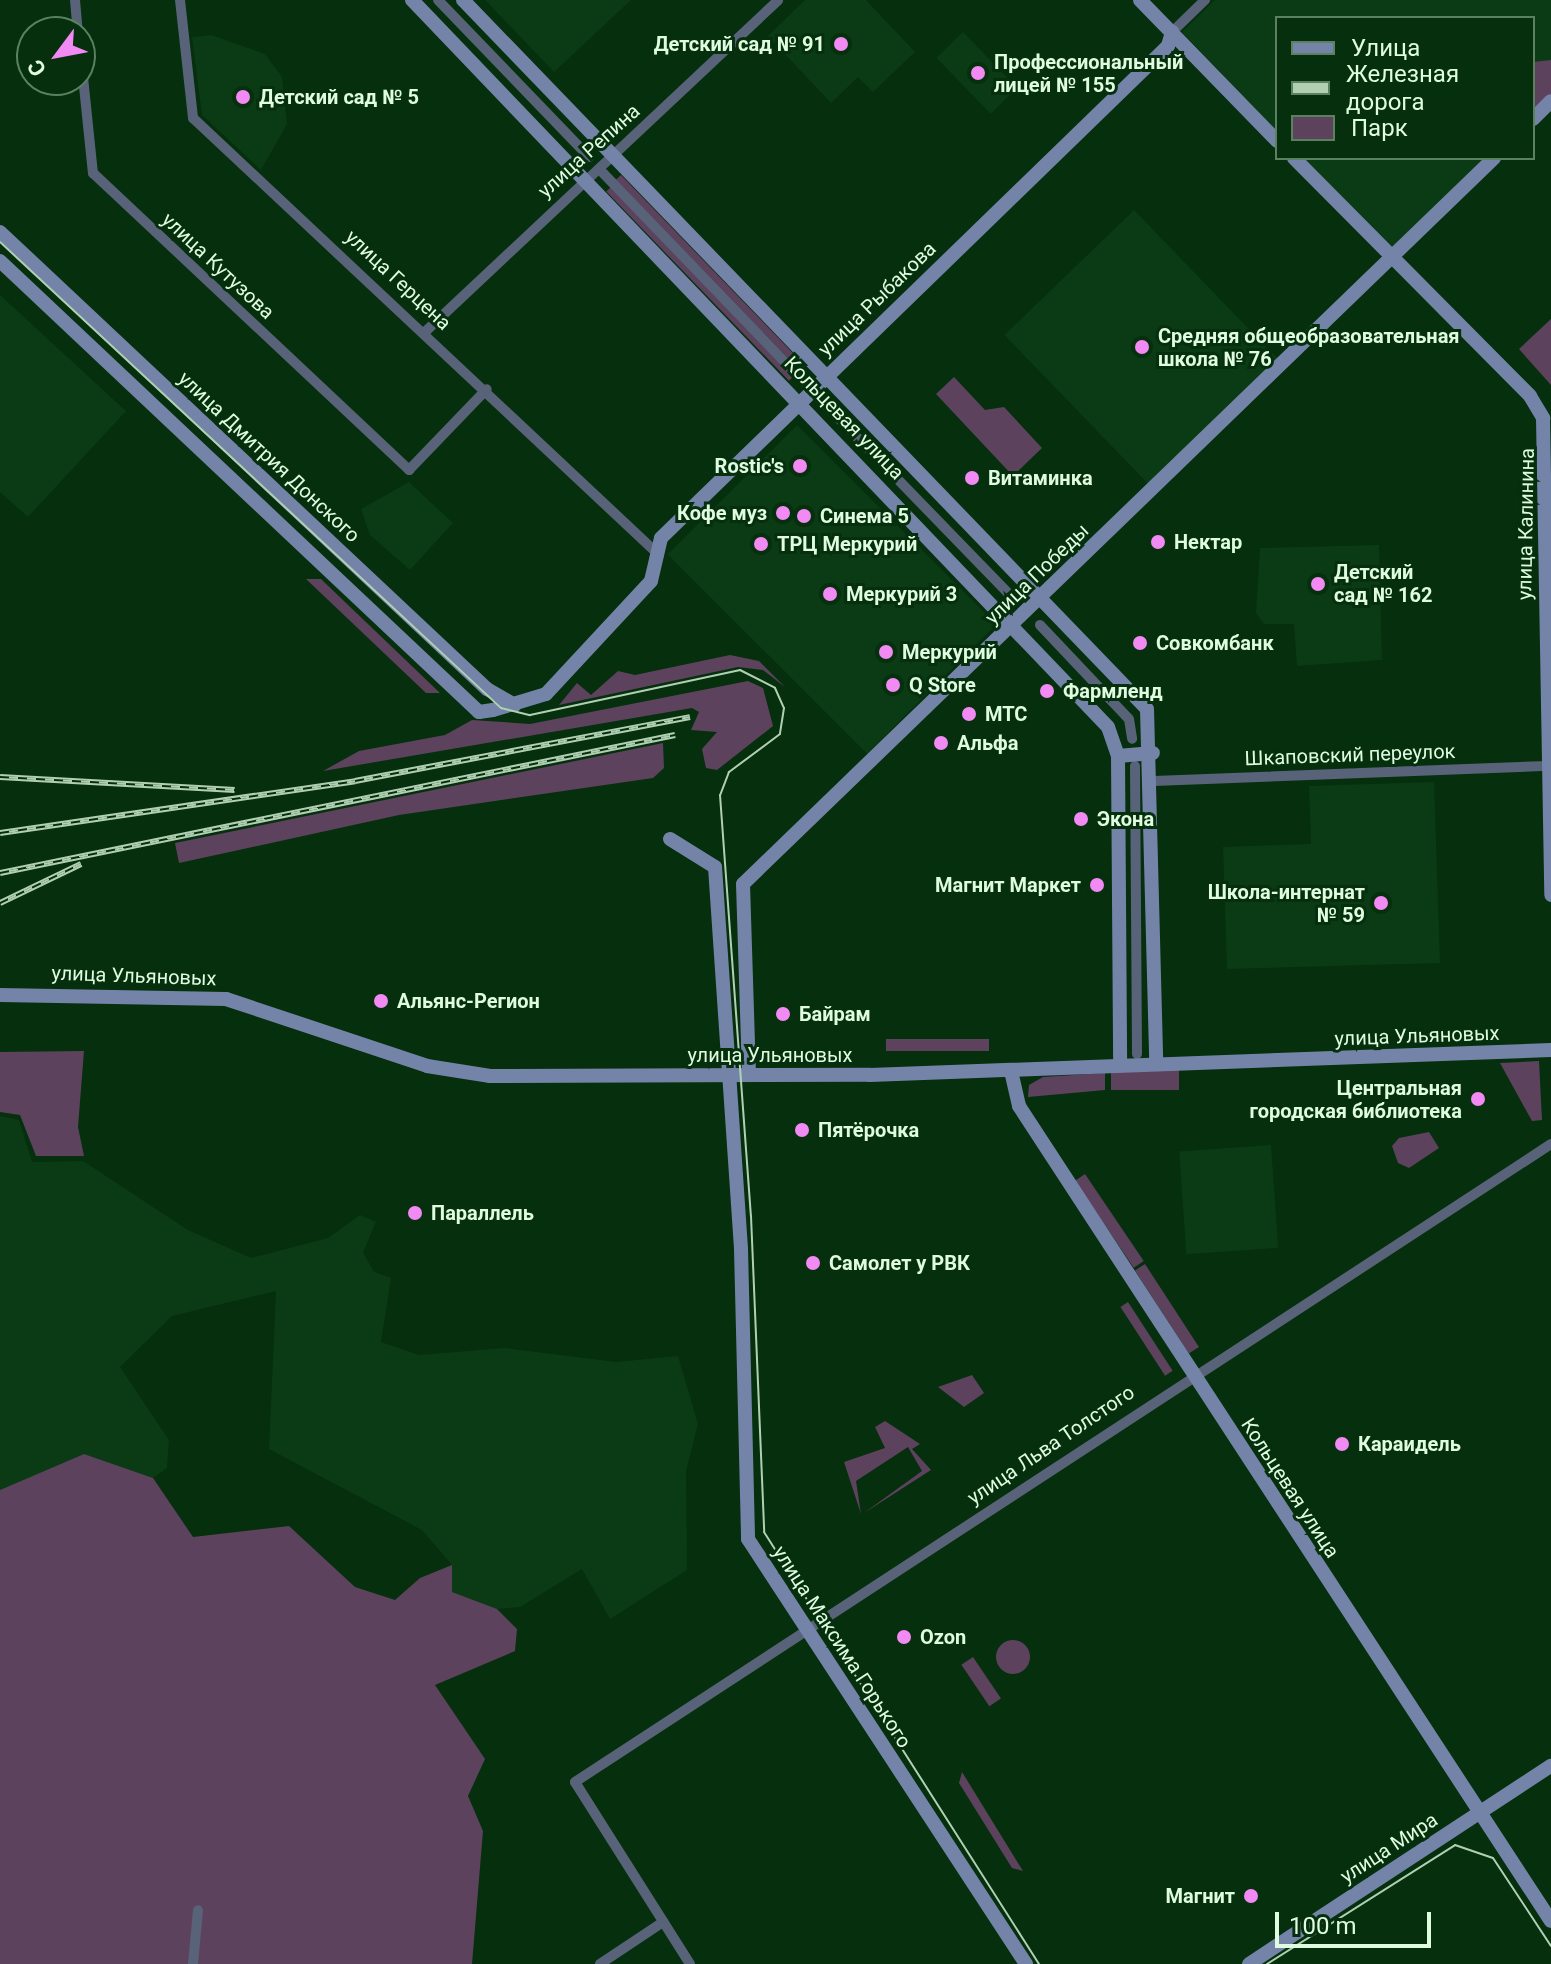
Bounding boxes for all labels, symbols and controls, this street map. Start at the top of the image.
north arrow [16,16,96,96]
legend [1275,16,1535,160]
place label: Детский сад № 91 [654,32,825,56]
text: Улица [1351,34,1420,62]
marker: Детский сад № 91 [832,35,850,53]
place label: Профессиональный лицей № 155 [994,50,1183,97]
text: С [23,55,51,81]
text: Железная дорога [1346,60,1459,116]
marker: Профессиональный лицей № 155 [969,64,987,82]
place label: Детский сад № 5 [259,85,419,109]
marker: Детский сад № 5 [234,88,252,106]
street label: улица Репина [533,99,645,203]
text: Парк [1351,114,1408,142]
street label: улица Кутузова [157,208,279,324]
street label: улица Герцена [340,225,456,335]
street label: улица Рыбакова [813,237,941,361]
place label: Средняя общеобразовательная школа № 76 [1158,324,1460,371]
marker: Средняя общеобразовательная школа № 76 [1133,338,1151,356]
street label: Кольцевая улица [779,351,909,485]
street label: улица Дмитрия Донского [173,366,365,548]
street label: улица Калинина [1513,448,1539,600]
place label: Rostic's [715,454,784,478]
marker: Rostic's [791,457,809,475]
place label: Витаминка [988,466,1093,490]
marker: Витаминка [963,469,981,487]
place label: Кофе муз [677,501,767,525]
marker: Кофе муз [774,504,792,522]
place label: Синема 5 [820,504,909,528]
marker: Синема 5 [795,507,813,525]
street label: улица Победы [980,519,1094,629]
place label: Нектар [1174,530,1242,554]
place label: ТРЦ Меркурий [777,532,917,556]
marker: Нектар [1149,533,1167,551]
marker: ТРЦ Меркурий [752,535,770,553]
place label: Детский сад № 162 [1334,560,1432,607]
marker: Детский сад № 162 [1309,575,1327,593]
place label: Меркурий 3 [846,582,957,606]
marker: Меркурий 3 [821,585,839,603]
place label: Совкомбанк [1156,631,1274,655]
marker: Совкомбанк [1131,634,1149,652]
place label: Меркурий [902,640,997,664]
marker: Меркурий [877,643,895,661]
place label: Q Store [909,673,976,697]
marker: Q Store [884,676,902,694]
place label: Фармленд [1063,679,1163,703]
marker: Фармленд [1038,682,1056,700]
place label: МТС [985,702,1027,726]
marker: МТС [960,705,978,723]
place label: Альфа [957,731,1018,755]
marker: Альфа [932,734,950,752]
street label: Шкаповский переулок [1244,739,1456,771]
place label: Экона [1097,807,1154,831]
marker: Экона [1072,810,1090,828]
place label: Магнит Маркет [935,873,1081,897]
marker: Магнит Маркет [1088,876,1106,894]
place label: Школа-интернат № 59 [1208,880,1365,927]
marker: Школа-интернат № 59 [1372,894,1390,912]
street label: улица Ульяновых [51,961,217,991]
place label: Альянс-Регион [397,989,540,1013]
marker: Альянс-Регион [372,992,390,1010]
place label: Байрам [799,1002,871,1026]
marker: Байрам [774,1005,792,1023]
street label: улица Ульяновых [1334,1021,1500,1051]
street label: улица Ульяновых [688,1043,852,1067]
place label: Центральная городская библиотека [1250,1076,1462,1123]
marker: Центральная городская библиотека [1469,1090,1487,1108]
place label: Пятёрочка [818,1118,919,1142]
marker: Пятёрочка [793,1121,811,1139]
place label: Параллель [431,1201,534,1225]
marker: Параллель [406,1204,424,1222]
place label: Самолет у РВК [829,1251,970,1275]
marker: Самолет у РВК [804,1254,822,1272]
street label: улица Льва Толстого [963,1380,1139,1510]
street label: Кольцевая улица [1236,1414,1344,1562]
place label: Караидель [1358,1432,1461,1456]
marker: Караидель [1333,1435,1351,1453]
street label: улица Максима Горького [768,1542,916,1752]
place label: Ozon [920,1625,966,1649]
marker: Ozon [895,1628,913,1646]
street label: улица Мира [1336,1808,1442,1888]
place label: Магнит [1166,1884,1235,1908]
marker: Магнит [1242,1887,1260,1905]
scale bar [1279,1896,1435,1946]
text: 100 m [1289,1912,1356,1940]

